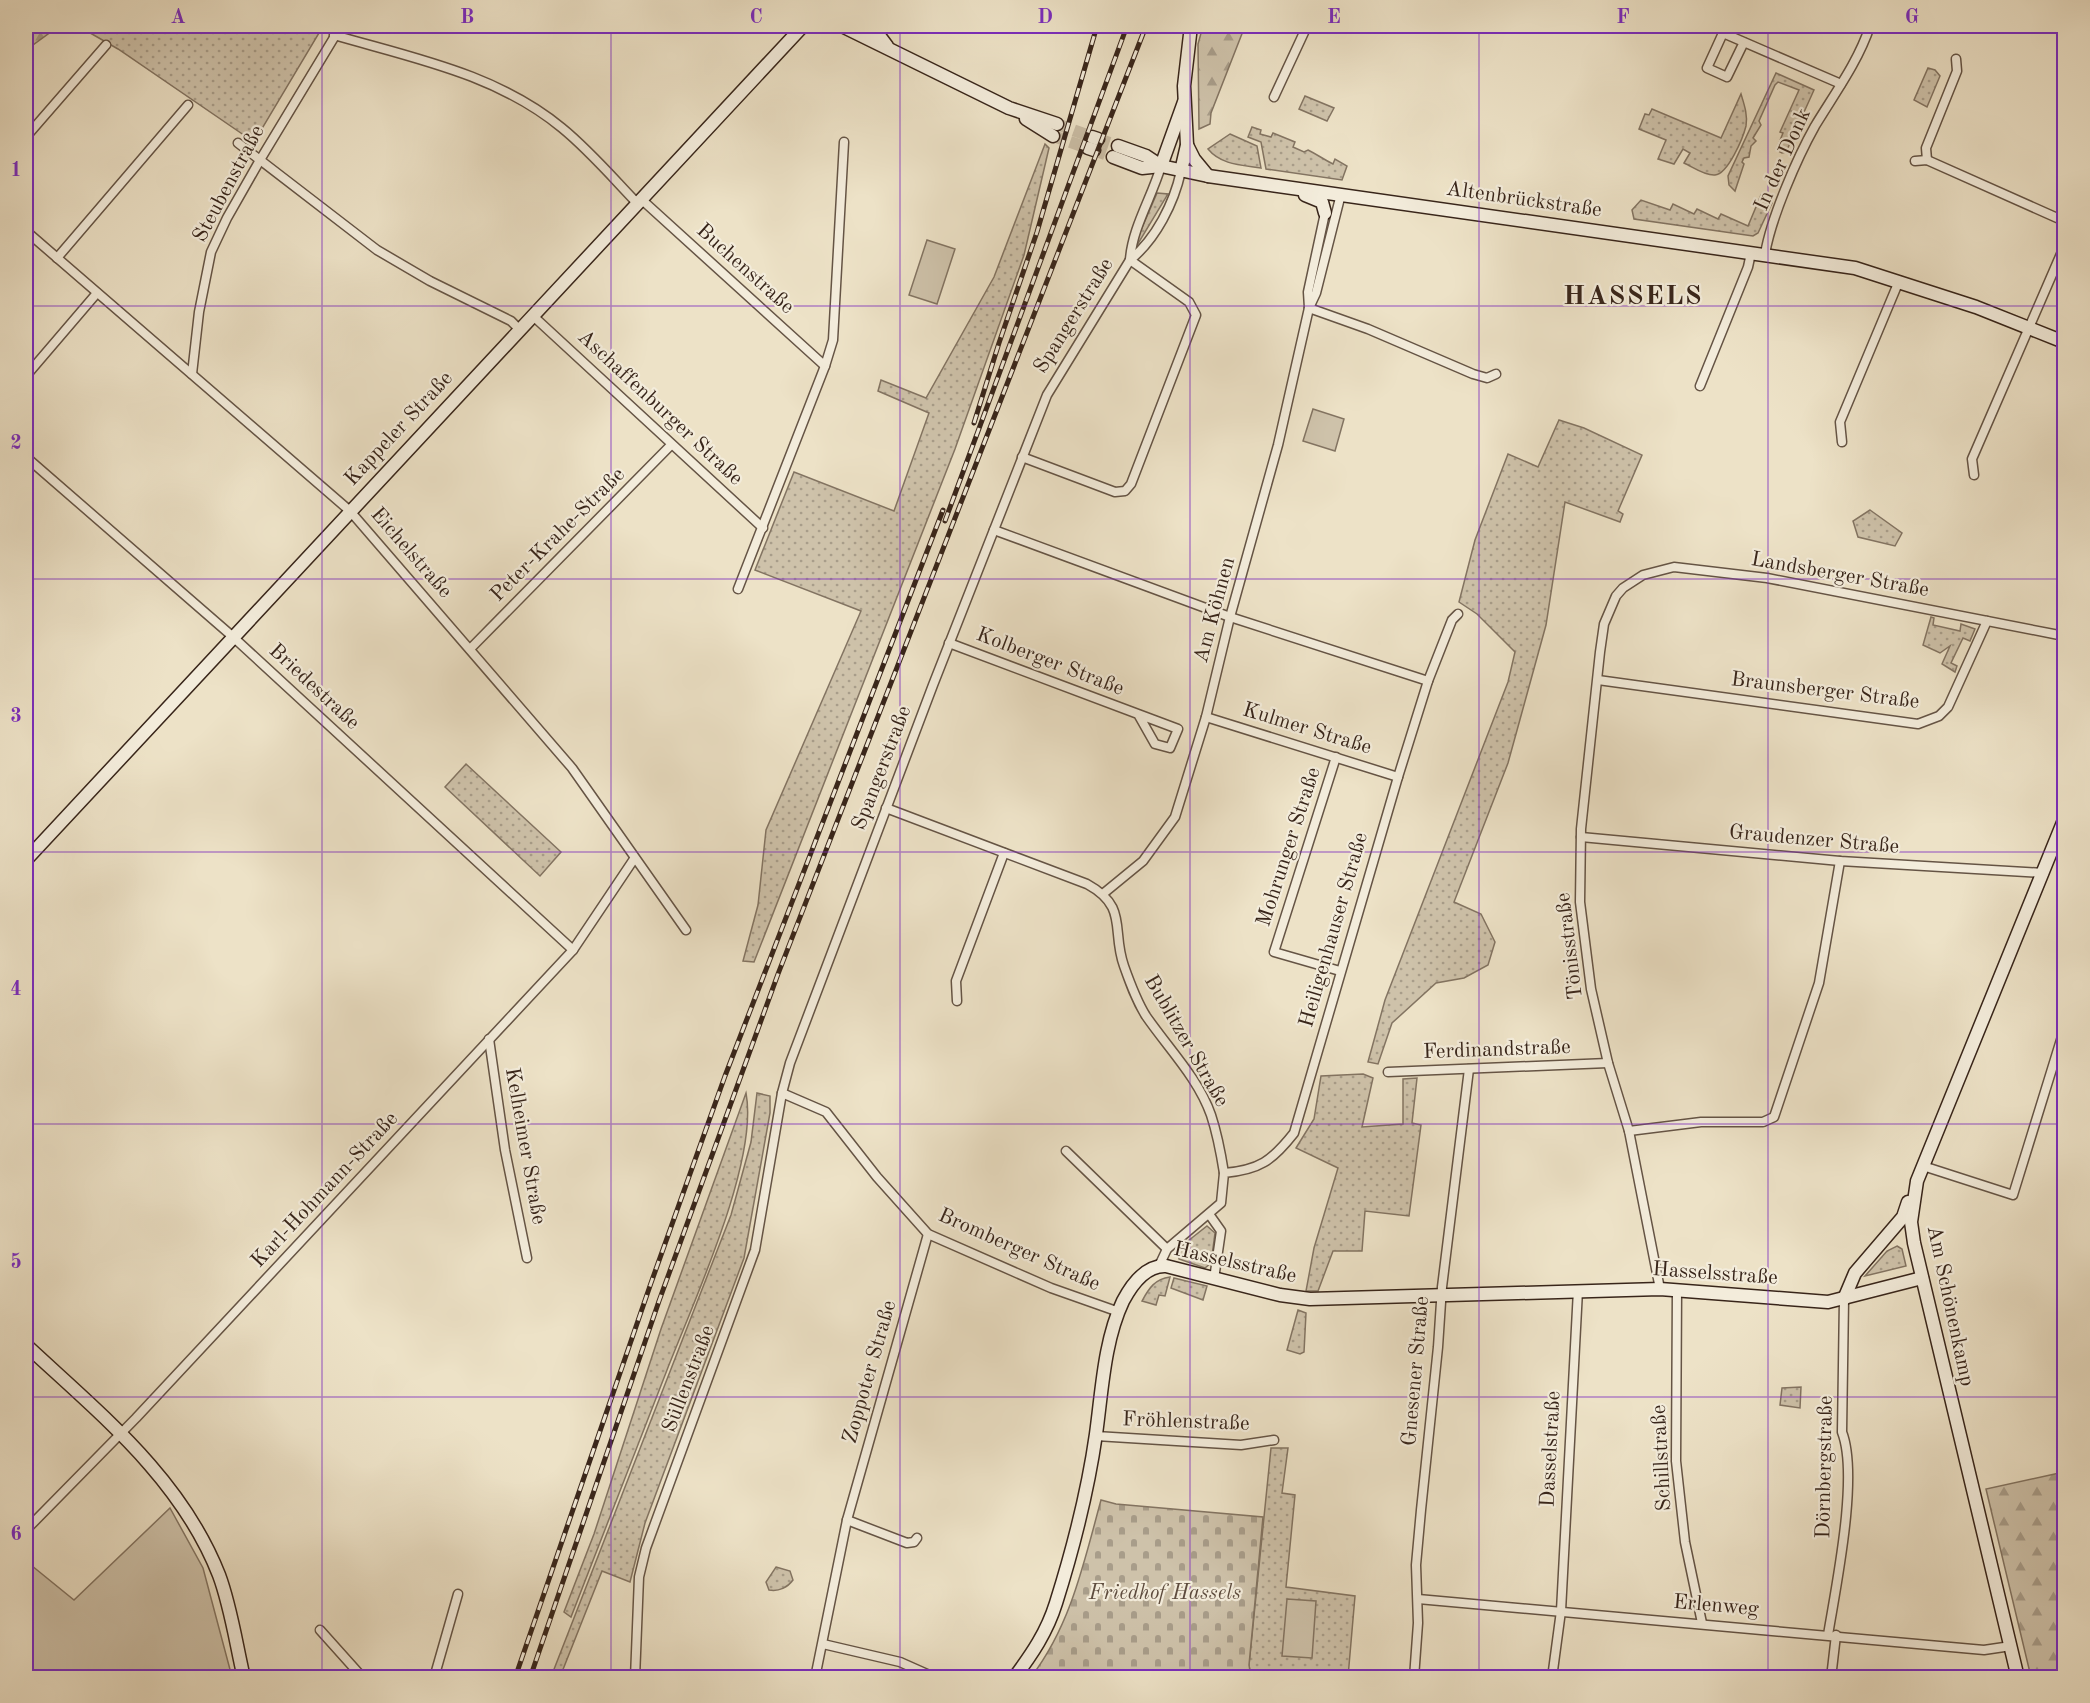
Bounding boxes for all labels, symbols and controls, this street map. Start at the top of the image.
text: A [170,8,186,28]
text: B [460,8,474,28]
text: C [749,8,763,28]
text: D [1037,8,1053,28]
text: E [1327,8,1341,28]
text: F [1616,8,1630,28]
text: G [1905,8,1919,28]
street label: In der Donk [1751,106,1815,214]
street label: Steubenstraße [189,122,269,246]
text: 1 [10,161,22,181]
street label: Altenbrückstraße [1445,179,1603,221]
street label: Buchenstraße [692,220,798,318]
street label: Spangerstraße [1030,255,1118,377]
district label: HASSELS [1563,283,1703,310]
street label: Aschaffenburger Straße [573,326,747,490]
street label: Kappeler Straße [341,368,457,490]
text: 2 [10,434,22,454]
street label: Peter-Krahe-Straße [487,464,629,606]
street label: Eichelstraße [366,504,456,602]
street label: Landsberger Straße [1749,549,1931,601]
street label: Am Köhnen [1191,555,1239,665]
street label: Kolberger Straße [973,624,1127,700]
street label: Briedestraße [265,640,363,734]
street label: Braunsberger Straße [1730,669,1920,713]
street label: Kulmer Straße [1240,699,1374,759]
street label: Spangerstraße [849,703,915,833]
text: 3 [10,707,22,727]
street label: Mohrunger Straße [1253,765,1325,929]
street label: Graudenzer Straße [1728,822,1900,858]
street label: Heiligenhauser Straße [1296,830,1372,1030]
street label: Tönisstraße [1553,891,1587,1001]
street label: Bublitzer Straße [1140,971,1232,1111]
text: 4 [10,980,22,1000]
street label: Ferdinandstraße [1423,1037,1571,1063]
street label: Kelheimer Straße [501,1066,549,1226]
street label: Karl-Hohmann-Straße [248,1108,402,1272]
street label: Bromberger Straße [935,1205,1103,1295]
street label: Am Schönenkamp [1923,1224,1977,1388]
street label: Hasselsstraße [1171,1239,1299,1287]
text: 5 [10,1252,22,1273]
street label: Hasselsstraße [1652,1259,1778,1289]
street label: Gnesener Straße [1399,1295,1433,1447]
street label: Zoppoter Straße [840,1298,900,1446]
street label: Süllenstraße [659,1323,719,1435]
street label: Dasselstraße [1537,1390,1565,1508]
street label: Dörnbergstraße [1813,1395,1837,1539]
street label: Schillstraße [1649,1404,1675,1512]
street label: Fröhlenstraße [1122,1409,1250,1435]
text: 6 [10,1525,22,1545]
park label: Friedhof Hassels [1088,1583,1241,1604]
street label: Erlenweg [1672,1592,1760,1620]

